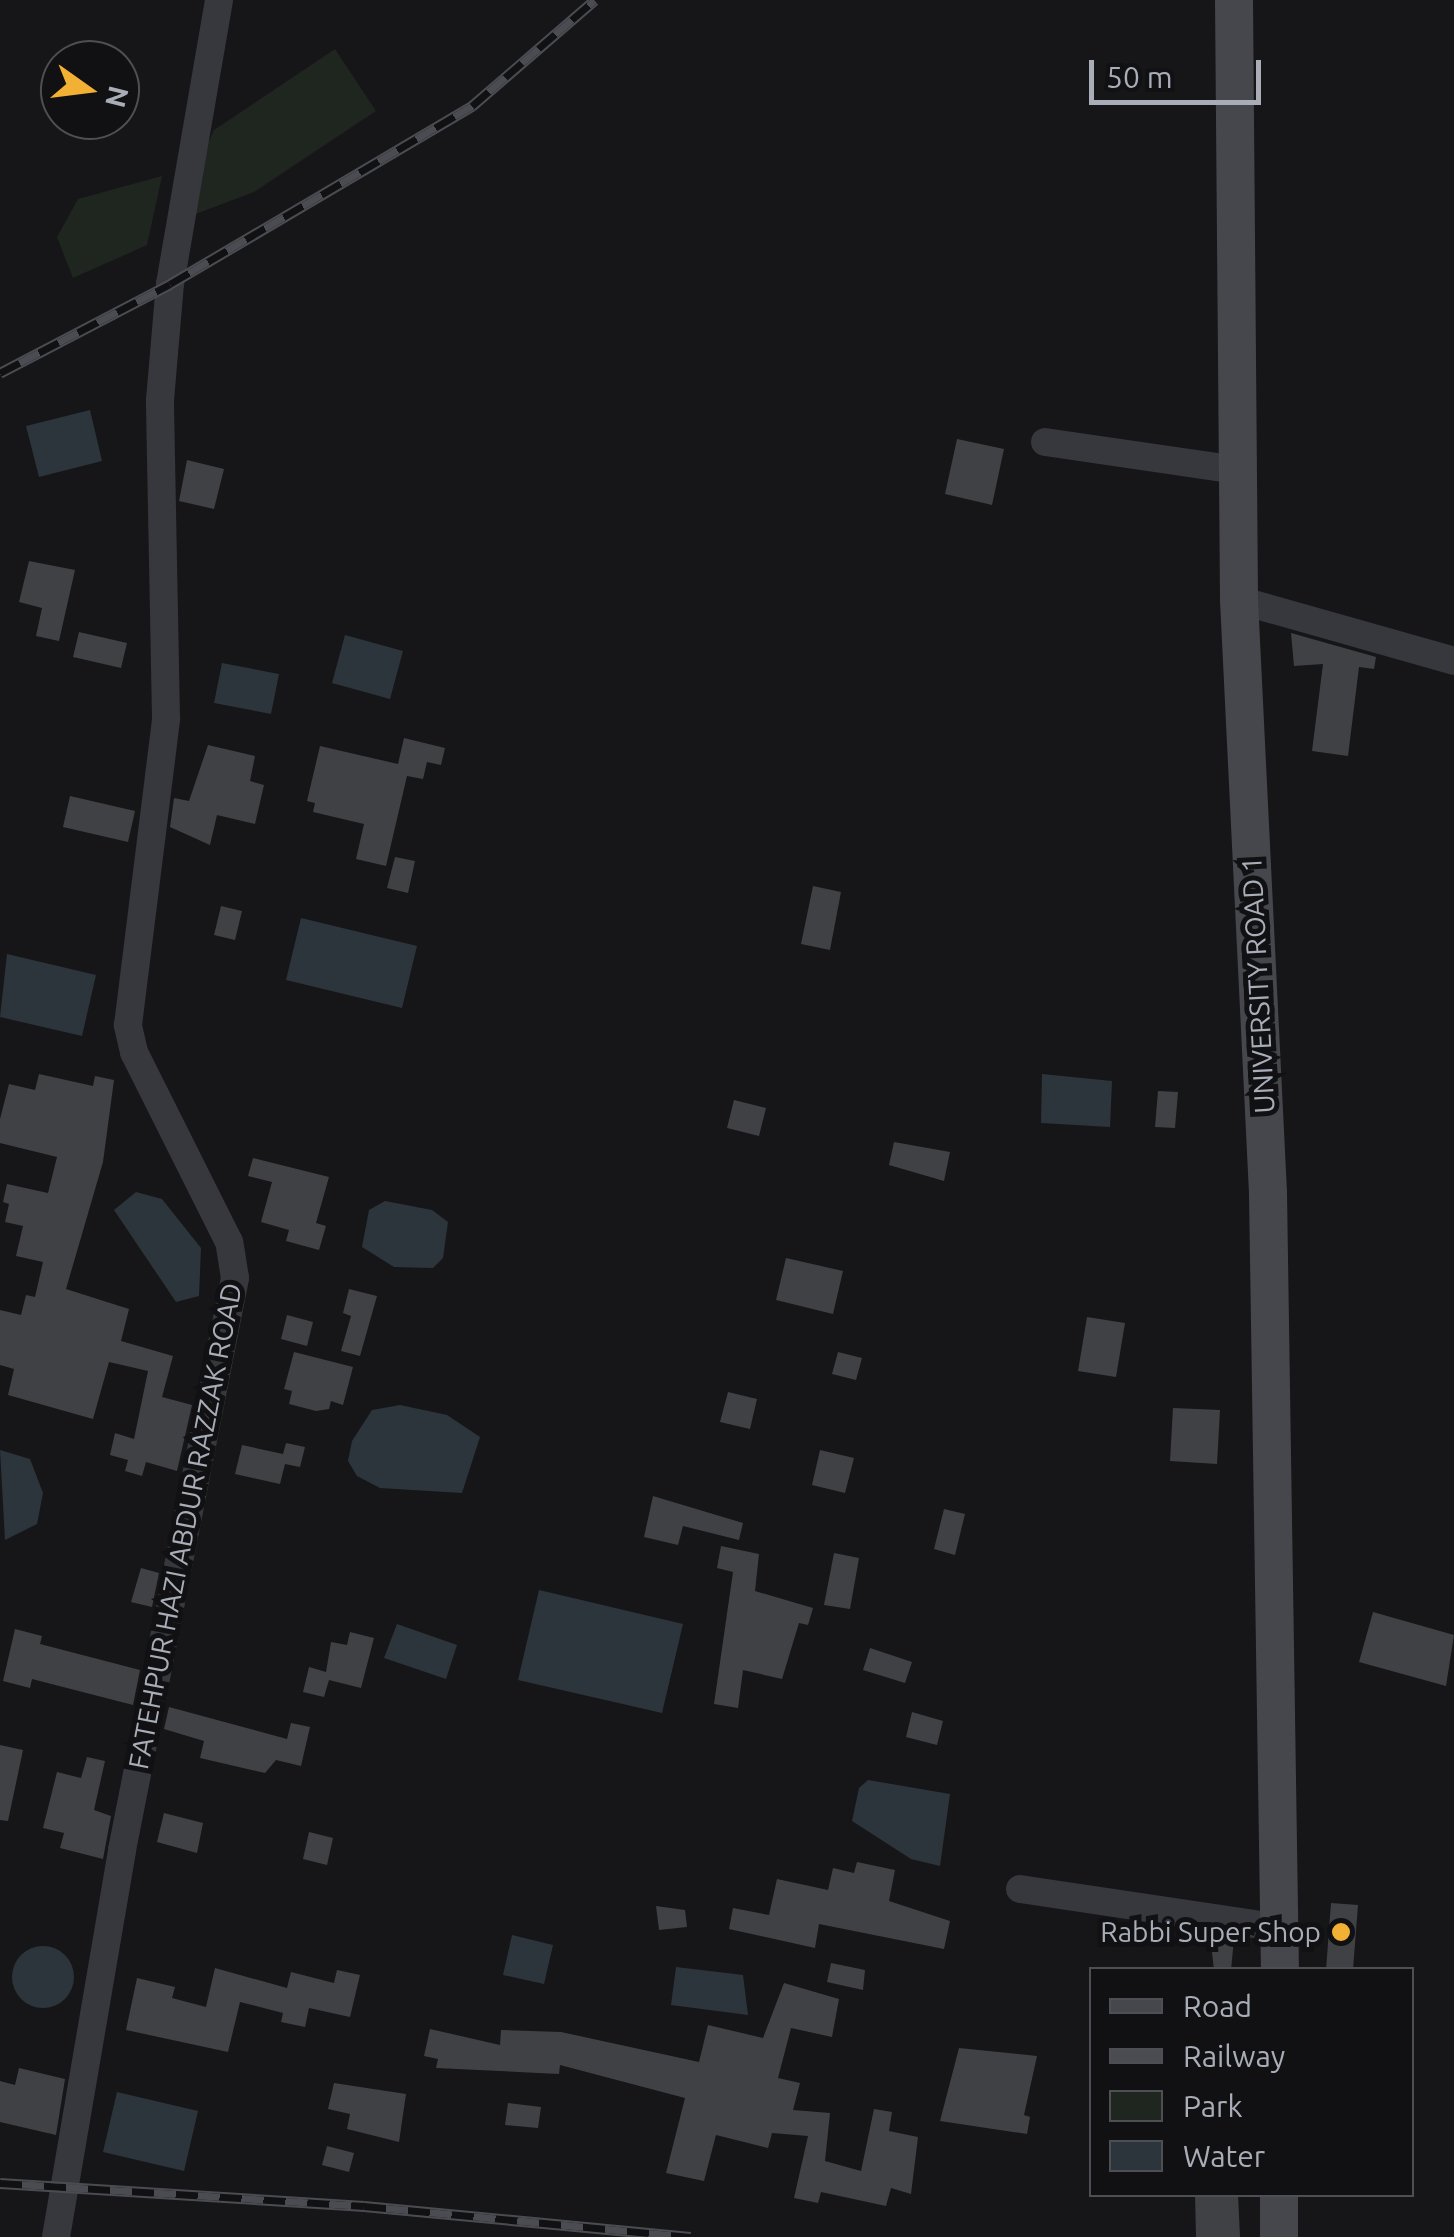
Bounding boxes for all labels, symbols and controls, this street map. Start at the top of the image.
north arrow [40,40,140,140]
scale bar [1094,40,1266,102]
text: 50 m [1106,60,1173,94]
text: N [100,83,135,111]
street label: UNIVERSITY ROAD 1 [1234,856,1282,1114]
street label: FATEHPUR HAZI ABDUR RAZZAK ROAD [121,1280,249,1772]
place label: Rabbi Super Shop [1100,1915,1321,1949]
marker: Rabbi Super Shop [1330,1921,1352,1943]
legend [1089,1967,1414,2197]
text: Road [1183,1989,1252,2023]
text: Railway [1183,2039,1285,2073]
text: Park [1183,2089,1243,2123]
text: Water [1183,2139,1265,2173]

